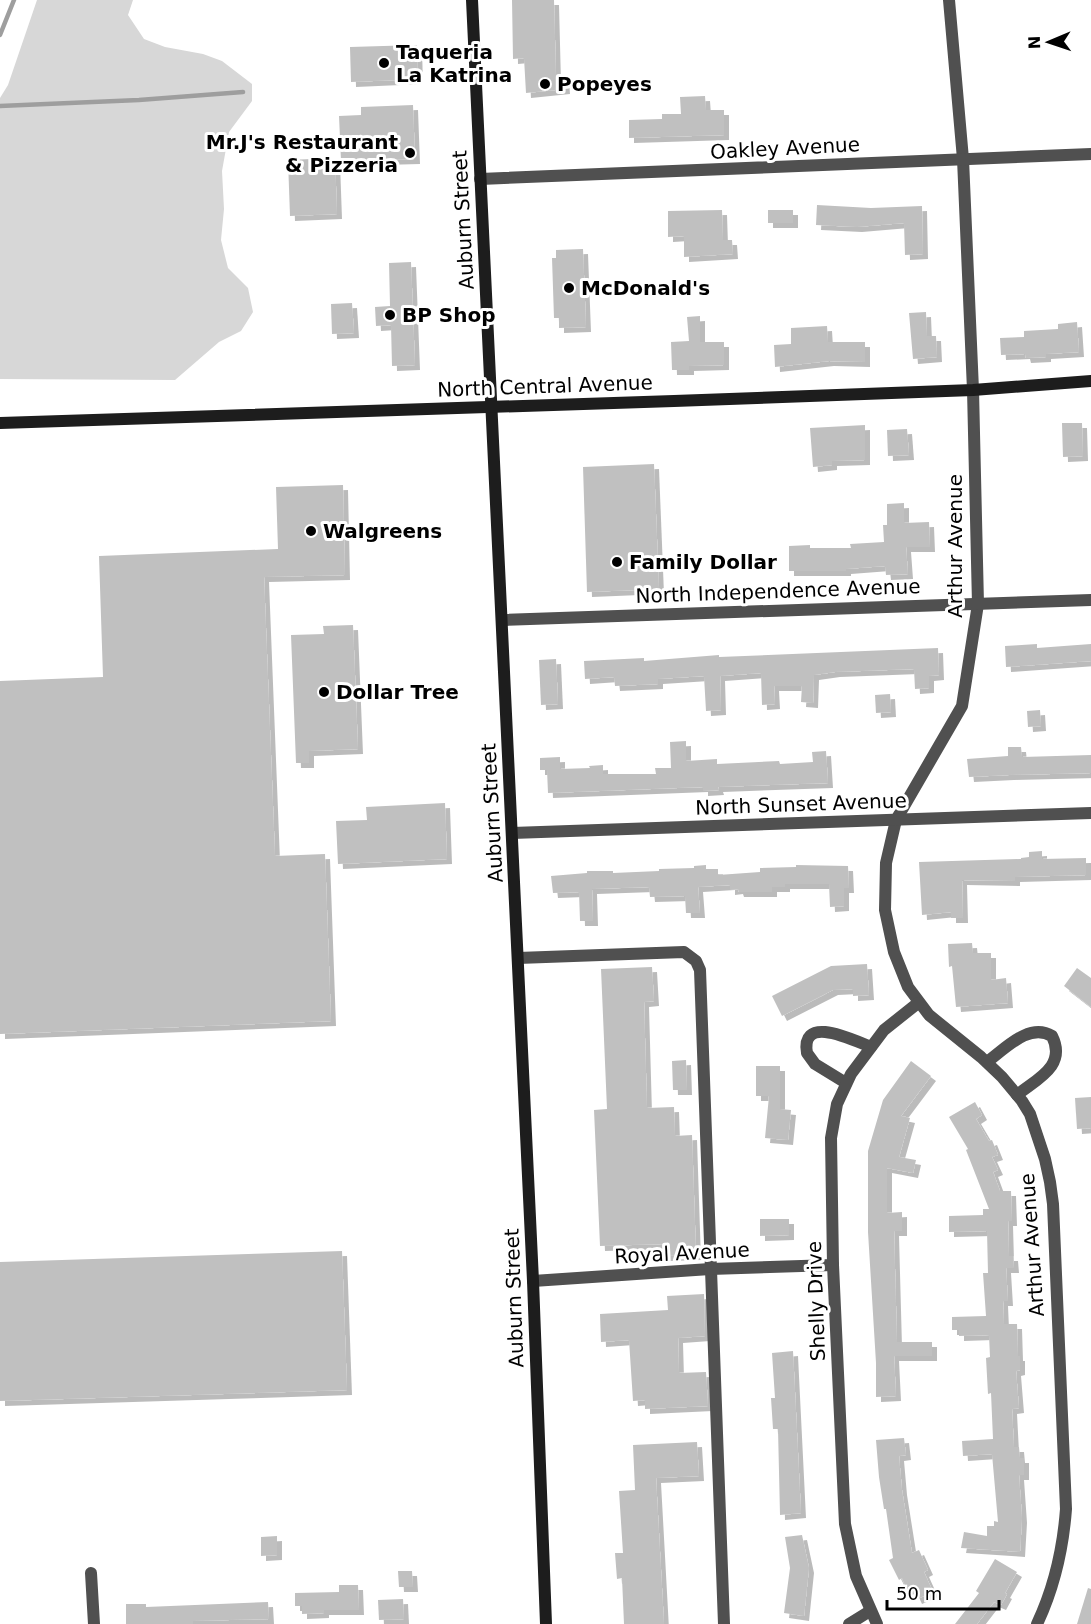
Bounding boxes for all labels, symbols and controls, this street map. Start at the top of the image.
north arrow [1019,12,1079,72]
text: N [1025,35,1044,50]
place label: Taqueria La Katrina [396,40,512,87]
marker: Taqueria La Katrina [377,56,391,70]
place label: Popeyes [557,72,652,96]
marker: Popeyes [538,77,552,91]
place label: Mr.J's Restaurant & Pizzeria [206,130,398,177]
street label: Oakley Avenue [709,132,861,164]
marker: Mr.J's Restaurant & Pizzeria [403,146,417,160]
street label: Auburn Street [447,150,479,290]
place label: McDonald's [581,276,710,300]
marker: McDonald's [562,281,576,295]
place label: BP Shop [402,303,496,327]
marker: BP Shop [383,308,397,322]
street label: North Central Avenue [437,370,653,402]
street label: Arthur Avenue [943,474,967,618]
place label: Walgreens [323,519,442,543]
marker: Walgreens [304,524,318,538]
place label: Family Dollar [629,550,777,574]
marker: Family Dollar [610,555,624,569]
street label: North Independence Avenue [635,574,921,608]
place label: Dollar Tree [336,680,459,704]
marker: Dollar Tree [317,685,331,699]
street label: Auburn Street [476,743,508,883]
street label: North Sunset Avenue [695,788,907,820]
street label: Arthur Avenue [1015,1172,1049,1318]
street label: Auburn Street [500,1228,528,1368]
street label: Royal Avenue [614,1237,750,1269]
street label: Shelly Drive [802,1240,830,1362]
scale bar [887,1573,1000,1611]
text: 50 m [896,1583,942,1604]

